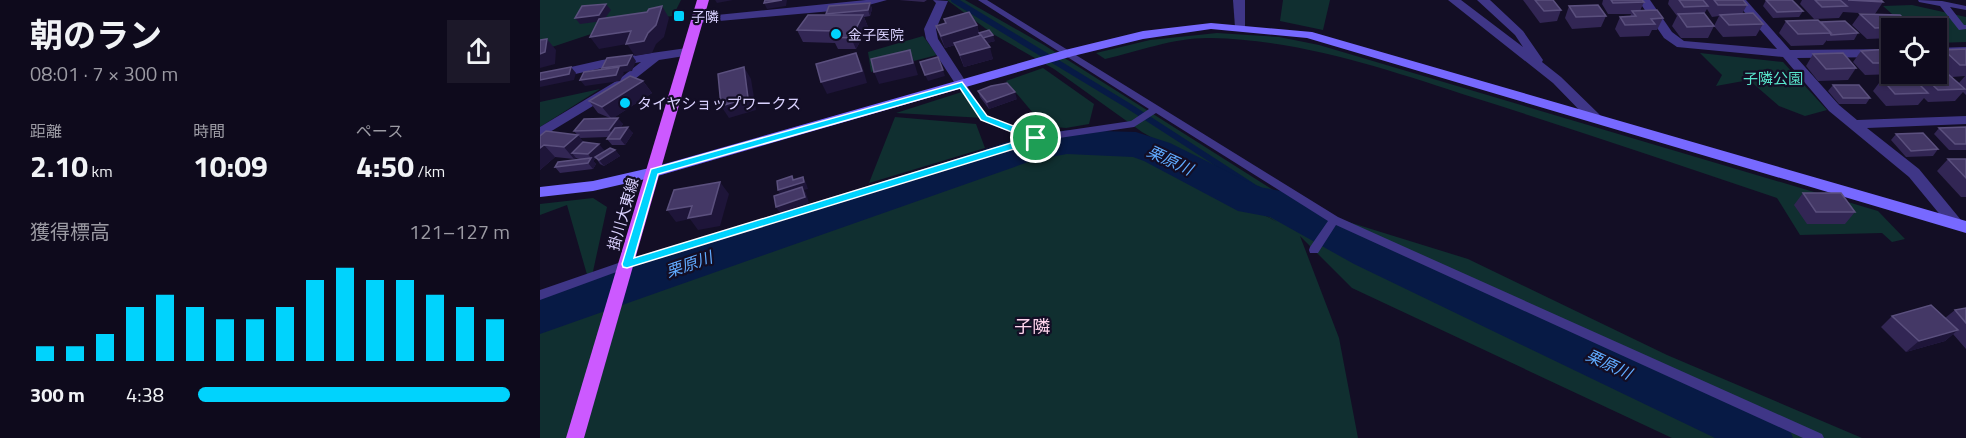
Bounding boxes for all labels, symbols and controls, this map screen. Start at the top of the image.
place label: 子隣 [691,6,719,27]
marker: 子隣 [672,9,686,23]
text: 朝のラン [30,10,162,60]
map controls [1881,18,1947,84]
button: locate [1881,18,1947,84]
button: share [447,20,510,83]
place label: 金子医院 [848,24,904,45]
marker: 金子医院 [829,27,843,41]
text: 08:01 · 7 × 300 m [30,58,178,89]
park label: 子隣公園 [1743,67,1803,90]
place label: タイヤショップワークス [637,92,801,115]
marker: タイヤショップワークス [618,96,632,110]
pin [1010,112,1061,163]
text: 距離 [30,119,62,143]
text: 時間 [193,119,225,143]
text: ペース [356,119,403,143]
icon: arrive [1019,121,1052,154]
water label: 栗原川 [1143,139,1199,182]
text: 2.10 [30,143,88,189]
text: 10:09 [193,143,268,189]
text: 4:50 [356,143,414,189]
text: km [88,159,113,183]
text: /km [414,159,445,183]
street label: 掛川大東線 [602,175,644,253]
text: 獲得標高 [30,216,110,247]
text: 121–127 m [409,216,510,247]
water label: 栗原川 [662,244,717,283]
district label: 子隣 [1014,313,1050,340]
water label: 栗原川 [1582,343,1638,386]
text: 300 m [30,379,85,410]
text: 4:38 [126,379,164,410]

